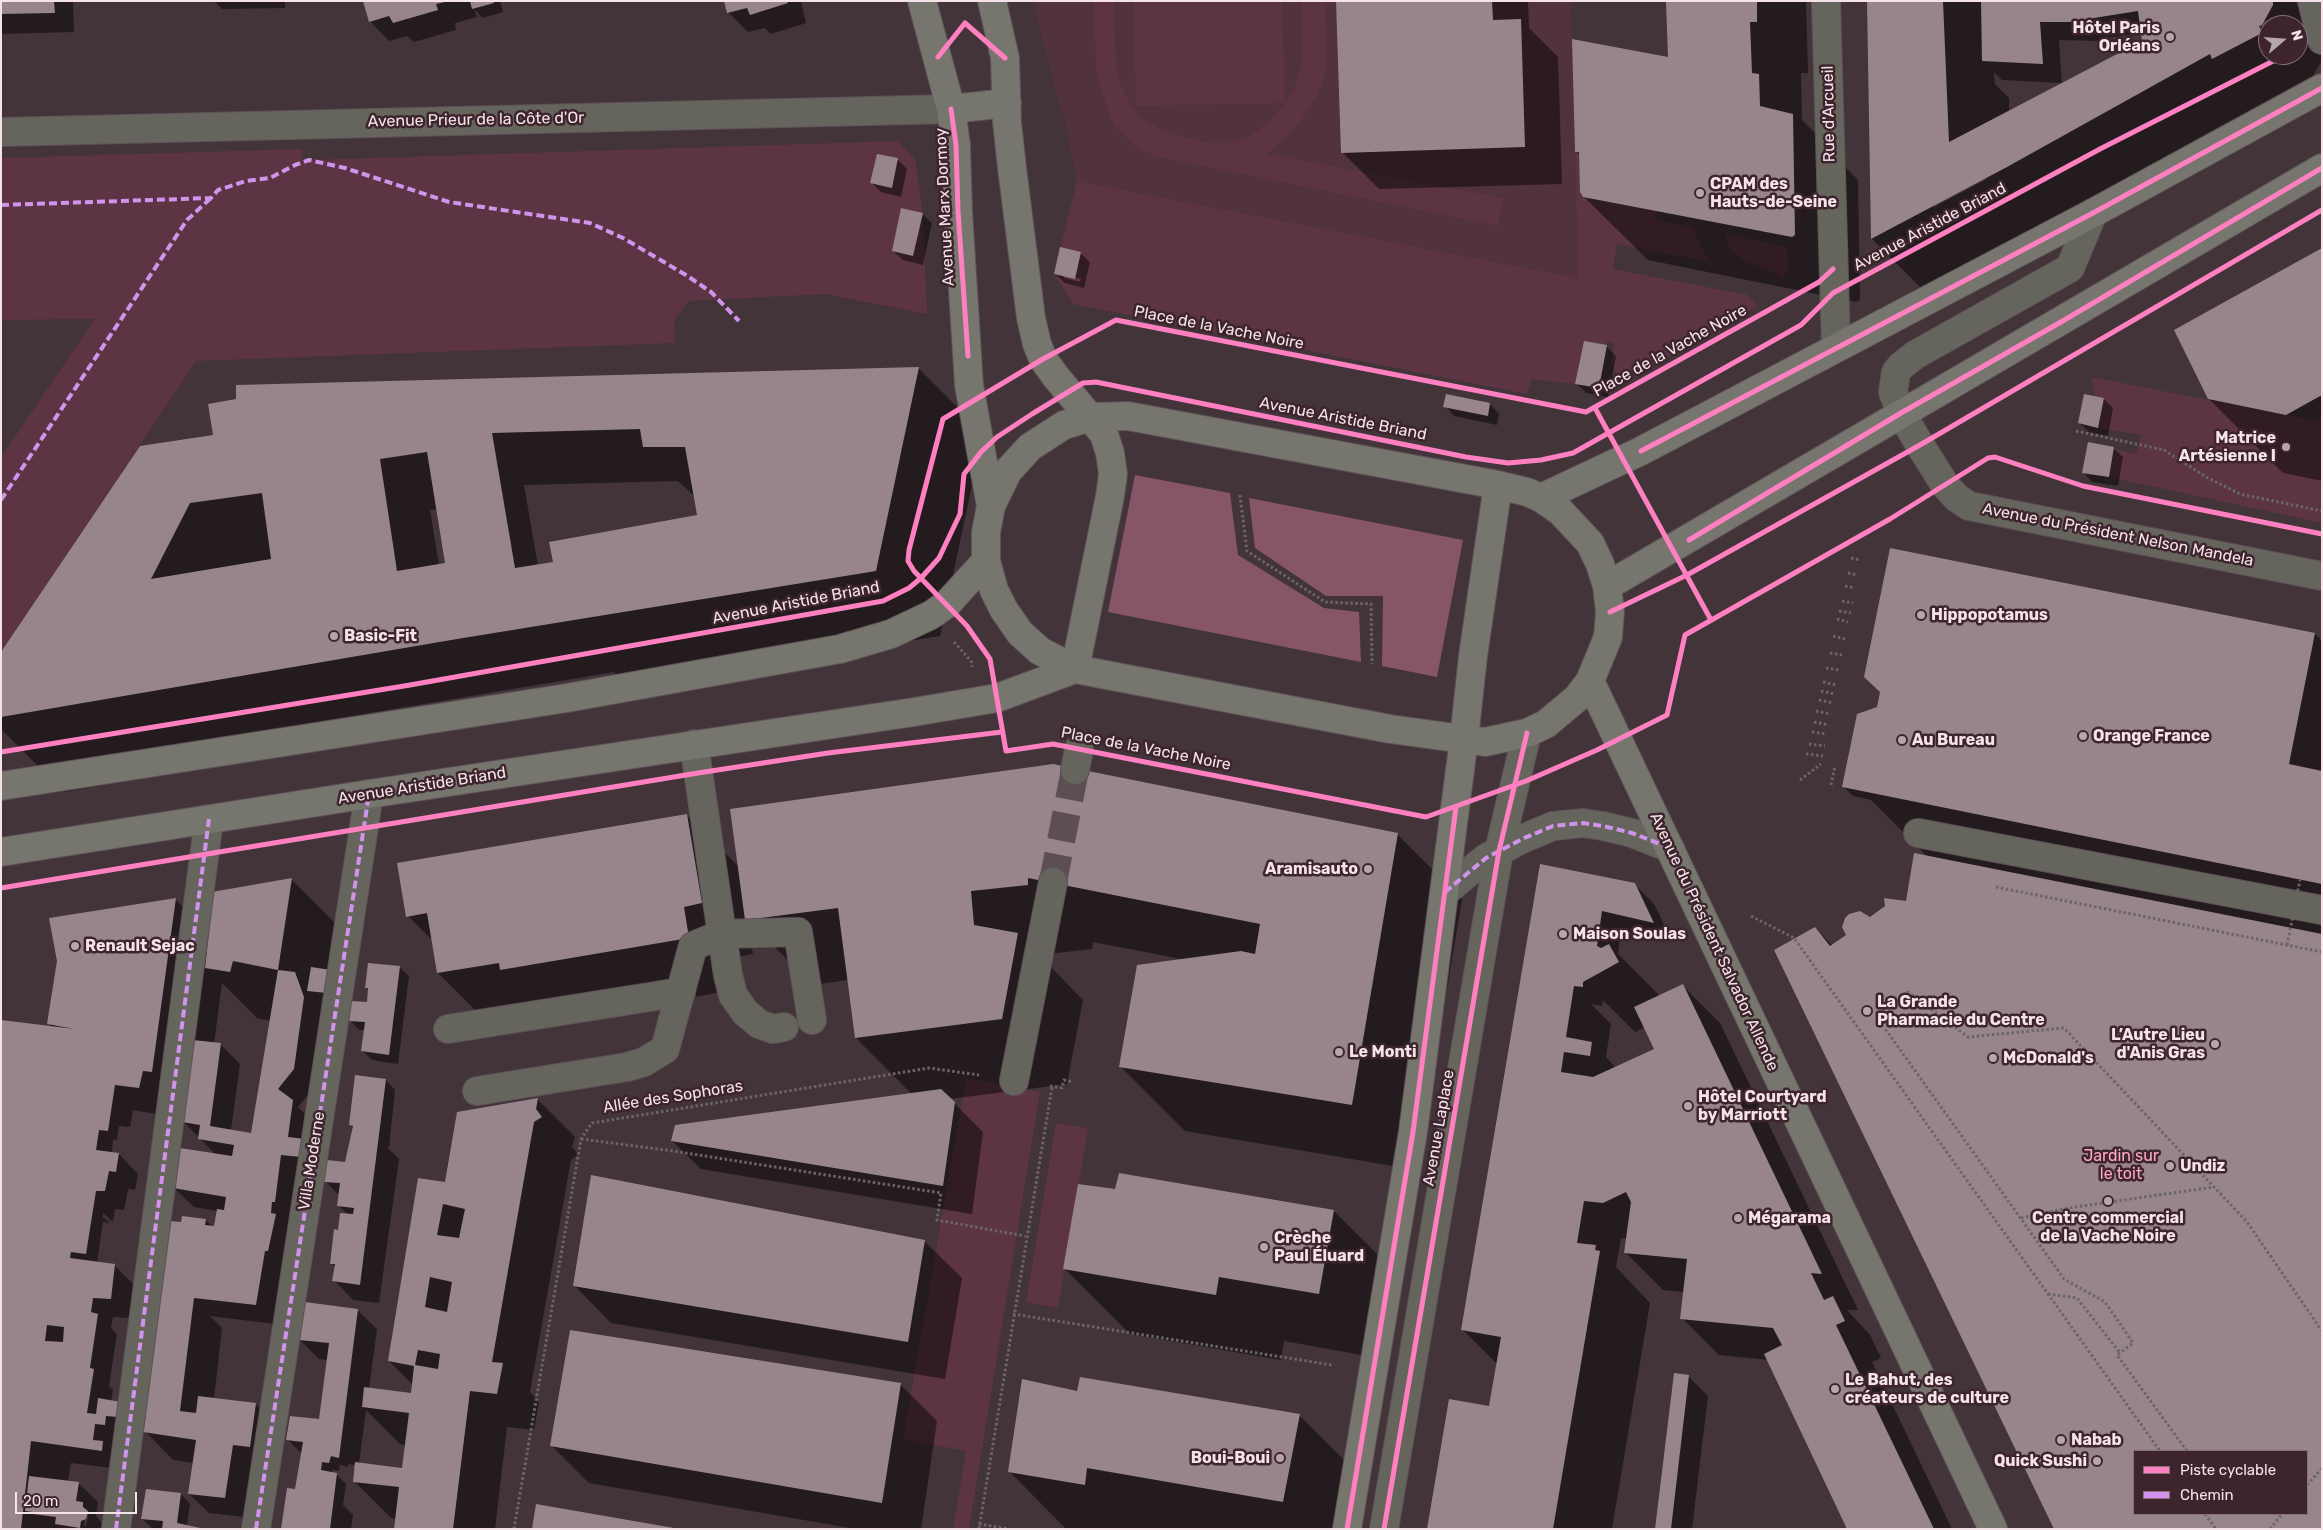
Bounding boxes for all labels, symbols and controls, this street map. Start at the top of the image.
north arrow [2258,15,2308,65]
place label: Hôtel Paris Orléans [2073,18,2160,56]
text: N [2287,28,2306,43]
marker: Hôtel Paris Orléans [2164,31,2176,43]
street label: Rue d'Arcueil [1819,65,1839,163]
street label: Avenue Prieur de la Côte d'Or [368,109,584,131]
street label: Avenue Marx Dormoy [931,127,959,287]
place label: CPAM des Hauts-de-Seine [1710,174,1837,212]
street label: Avenue Aristide Briand [1850,179,2010,275]
marker: CPAM des Hauts-de-Seine [1694,187,1706,199]
street label: Place de la Vache Noire [1590,301,1750,401]
street label: Place de la Vache Noire [1132,302,1306,354]
street label: Avenue Aristide Briand [1258,393,1428,445]
place label: Matrice Artésienne I [2179,428,2276,466]
marker: Matrice Artésienne I [2280,441,2292,453]
street label: Avenue du Président Nelson Mandela [1981,499,2255,571]
street label: Avenue Aristide Briand [711,577,881,629]
place label: Hippopotamus [1931,605,2048,625]
marker: Hippopotamus [1915,609,1927,621]
place label: Basic-Fit [344,626,417,646]
marker: Basic-Fit [328,630,340,642]
street label: Place de la Vache Noire [1059,723,1233,775]
place label: Orange France [2093,726,2210,746]
place label: Au Bureau [1912,730,1995,750]
marker: Orange France [2077,730,2089,742]
marker: Au Bureau [1896,734,1908,746]
street label: Avenue Aristide Briand [337,763,507,809]
street label: Avenue du Président Salvador Allende [1646,810,1782,1074]
place label: Aramisauto [1265,859,1358,879]
marker: Aramisauto [1362,863,1374,875]
place label: Maison Soulas [1573,924,1686,944]
marker: Maison Soulas [1557,928,1569,940]
place label: Renault Sejac [85,936,195,956]
marker: Renault Sejac [69,940,81,952]
place label: La Grande Pharmacie du Centre [1877,992,2045,1030]
marker: La Grande Pharmacie du Centre [1861,1005,1873,1017]
place label: L’Autre Lieu d'Anis Gras [2111,1025,2205,1063]
marker: L’Autre Lieu d'Anis Gras [2209,1038,2221,1050]
place label: Le Monti [1349,1042,1417,1062]
marker: Le Monti [1333,1046,1345,1058]
place label: McDonald's [2003,1048,2094,1068]
marker: McDonald's [1987,1052,1999,1064]
street label: Avenue Laplace [1419,1068,1459,1188]
street label: Allée des Sophoras [602,1076,744,1118]
place label: Hôtel Courtyard by Marriott [1698,1087,1827,1125]
marker: Hôtel Courtyard by Marriott [1682,1100,1694,1112]
street label: Villa Moderne [295,1110,329,1212]
park label: Jardin sur le toit [2083,1146,2159,1184]
place label: Undiz [2180,1156,2225,1176]
marker: Undiz [2164,1160,2176,1172]
marker: Centre commercial de la Vache Noire [2102,1195,2114,1207]
place label: Mégarama [1748,1208,1831,1228]
place label: Centre commercial de la Vache Noire [2032,1208,2184,1246]
marker: Mégarama [1732,1212,1744,1224]
place label: Crèche Paul Éluard [1274,1228,1364,1266]
marker: Crèche Paul Éluard [1258,1241,1270,1253]
place label: Le Bahut, des créateurs de culture [1845,1370,2009,1408]
marker: Le Bahut, des créateurs de culture [1829,1383,1841,1395]
place label: Nabab [2071,1430,2122,1450]
marker: Nabab [2055,1434,2067,1446]
place label: Boui-Boui [1191,1448,1270,1468]
legend [2133,1450,2308,1515]
place label: Quick Sushi [1994,1451,2087,1471]
marker: Boui-Boui [1274,1452,1286,1464]
marker: Quick Sushi [2091,1455,2103,1467]
text: Piste cyclable [2180,1461,2276,1479]
scale bar [18,1482,140,1514]
text: Chemin [2180,1486,2234,1504]
text: 20 m [23,1492,58,1510]

